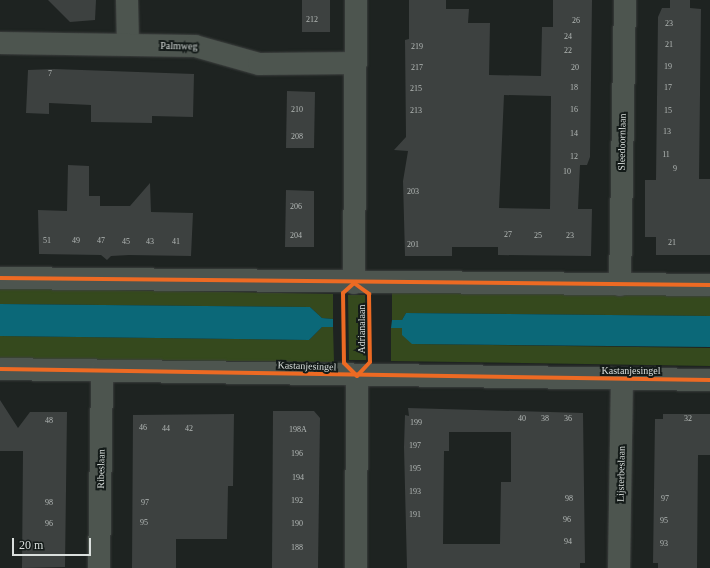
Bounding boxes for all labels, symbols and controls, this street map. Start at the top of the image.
house number: 212 [306,15,318,25]
house number: 26 [572,16,580,26]
house number: 23 [665,19,673,29]
house number: 24 [564,32,572,42]
street label: Palmweg [160,40,198,52]
house number: 21 [665,40,673,50]
house number: 219 [411,42,423,52]
house number: 22 [564,46,572,56]
house number: 19 [664,62,672,72]
house number: 217 [411,63,423,73]
house number: 20 [571,63,579,73]
house number: 7 [48,69,52,79]
house number: 18 [570,83,578,93]
house number: 17 [664,83,672,93]
house number: 215 [410,84,422,94]
house number: 210 [291,105,303,115]
house number: 16 [570,105,578,115]
house number: 213 [410,106,422,116]
house number: 15 [664,106,672,116]
street label: Sleedoornlaan [616,113,628,171]
house number: 13 [663,127,671,137]
house number: 14 [570,129,578,139]
house number: 208 [291,132,303,142]
house number: 11 [662,150,670,160]
house number: 12 [570,152,578,162]
house number: 9 [673,164,677,174]
house number: 10 [563,167,571,177]
house number: 203 [407,187,419,197]
house number: 206 [290,202,302,212]
house number: 27 [504,230,512,240]
house number: 204 [290,231,302,241]
house number: 25 [534,231,542,241]
house number: 23 [566,231,574,241]
house number: 51 [43,236,51,246]
house number: 49 [72,236,80,246]
house number: 47 [97,236,105,246]
house number: 45 [122,237,130,247]
house number: 43 [146,237,154,247]
house number: 41 [172,237,180,247]
house number: 21 [668,238,676,248]
house number: 201 [407,240,419,250]
street label: Adrianalaan [356,305,368,353]
street label: Kastanjesingel [277,359,337,373]
street label: Kastanjesingel [602,365,660,377]
house number: 40 [518,414,526,424]
house number: 38 [541,414,549,424]
house number: 36 [564,414,572,424]
house number: 32 [684,414,692,424]
house number: 48 [45,416,53,426]
house number: 199 [410,418,422,428]
house number: 46 [139,423,147,433]
house number: 44 [162,424,170,434]
house number: 42 [185,424,193,434]
house number: 198A [289,425,307,435]
house number: 197 [409,441,421,451]
street label: Lijsterbeslaan [615,446,627,502]
street label: Ribeslaan [95,449,107,489]
house number: 196 [291,449,303,459]
house number: 195 [409,464,421,474]
house number: 194 [292,473,304,483]
house number: 193 [409,487,421,497]
house number: 98 [565,494,573,504]
house number: 97 [661,494,669,504]
house number: 192 [291,496,303,506]
house number: 98 [45,498,53,508]
house number: 97 [141,498,149,508]
house number: 191 [409,510,421,520]
house number: 96 [563,515,571,525]
house number: 95 [660,516,668,526]
house number: 95 [140,518,148,528]
house number: 96 [45,519,53,529]
house number: 190 [291,519,303,529]
scale bar [14,530,93,556]
house number: 94 [564,537,572,547]
text: 20 m [19,538,43,552]
house number: 93 [660,539,668,549]
house number: 188 [291,543,303,553]

